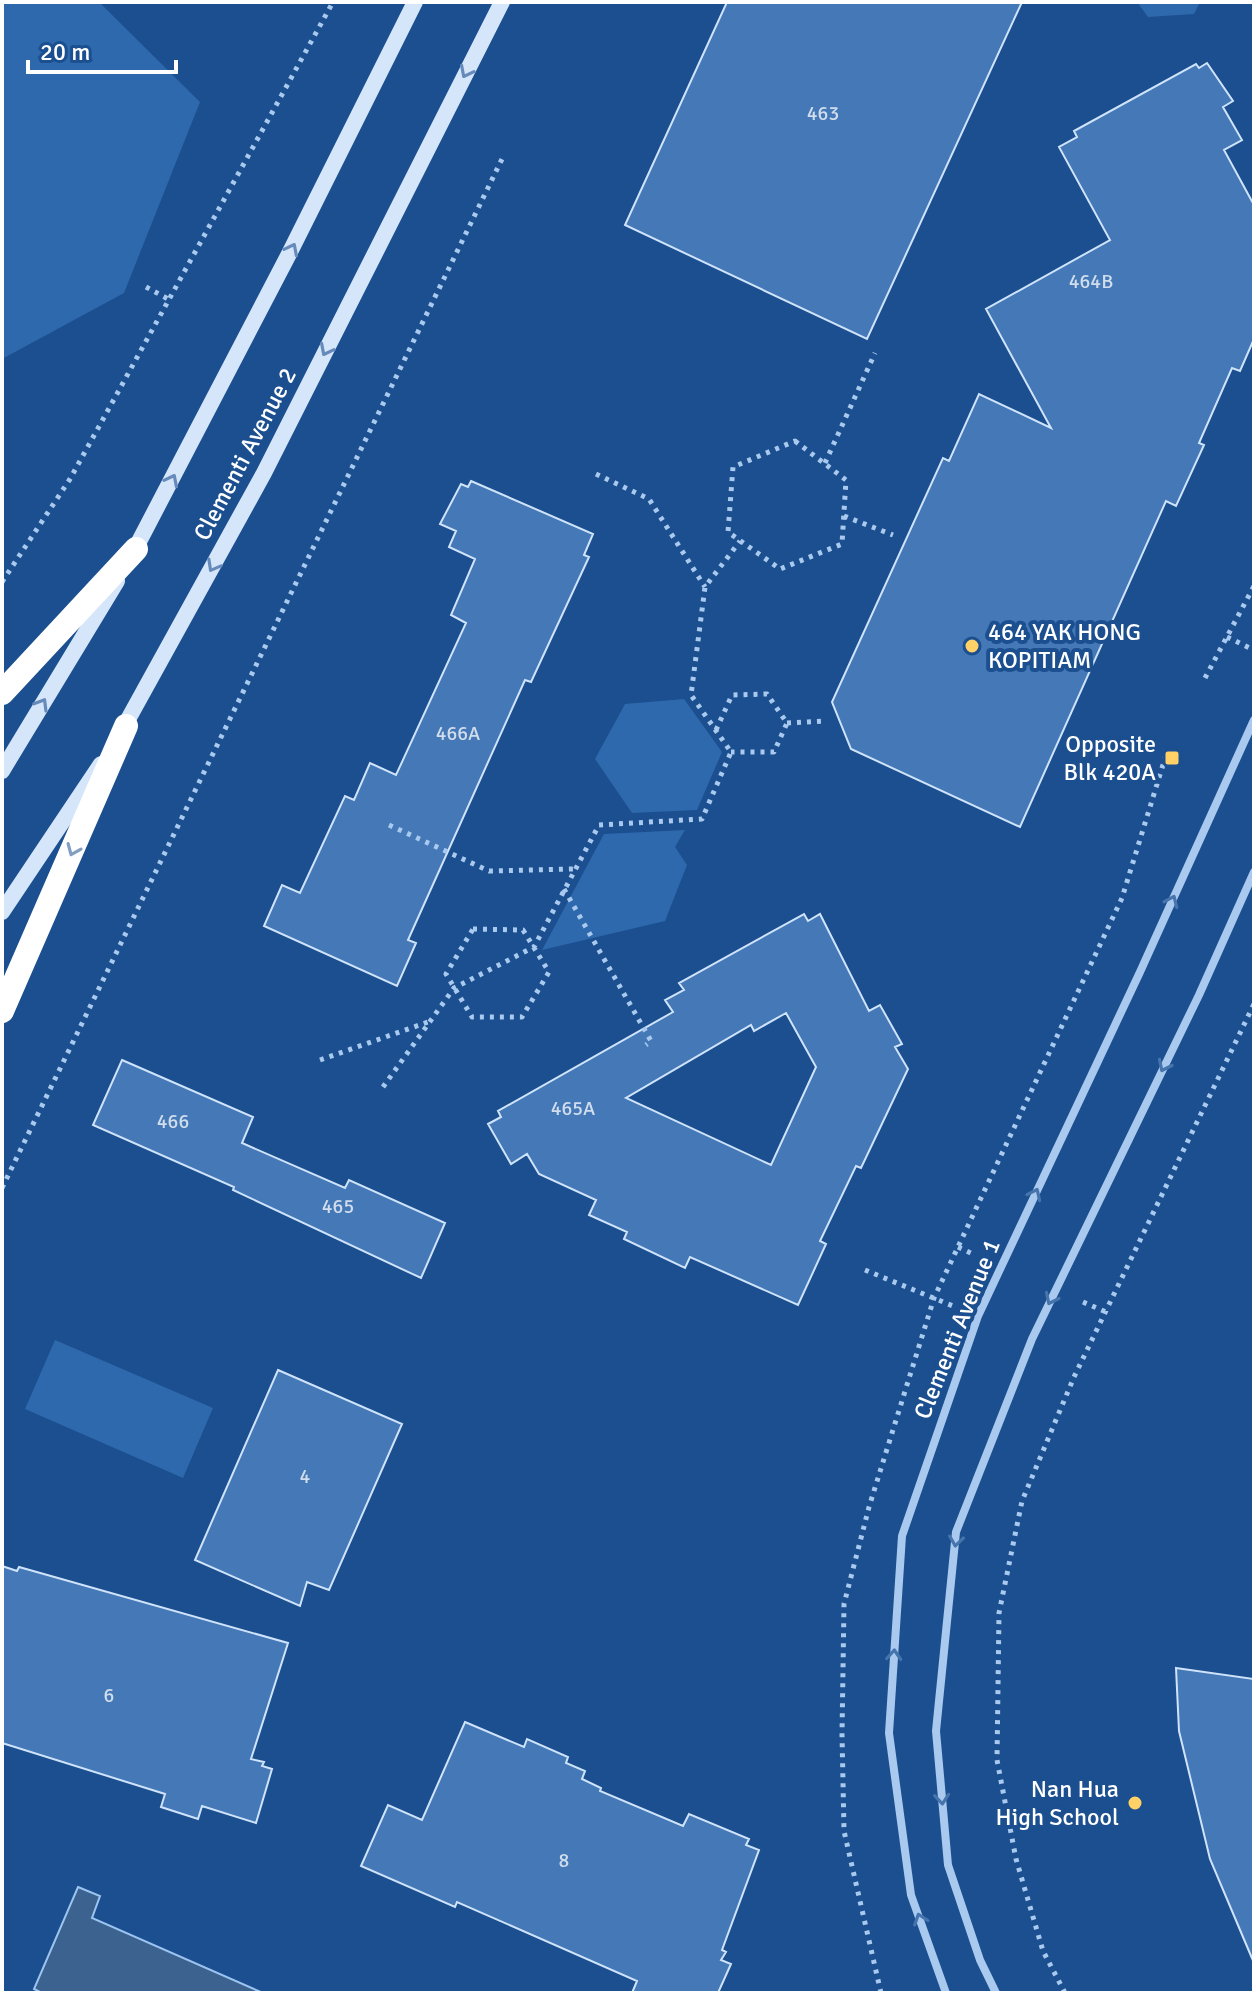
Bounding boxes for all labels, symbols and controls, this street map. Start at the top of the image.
scale bar [28,24,176,74]
text: 20 m [40,37,90,67]
one-way arrow [461,63,476,78]
house number: 463 [807,101,839,126]
one-way arrow [282,242,297,257]
house number: 464B [1069,269,1113,294]
one-way arrow [320,341,336,356]
street label: Clementi Avenue 2 [187,363,303,545]
one-way arrow [163,473,178,488]
one-way arrow [208,558,223,572]
place label: 464 YAK HONG KOPITIAM [988,617,1141,675]
marker: 464 YAK HONG KOPITIAM [963,637,981,655]
one-way arrow [33,698,48,713]
house number: 466A [436,721,480,746]
place label: Opposite Blk 420A [1064,729,1156,787]
marker: Opposite Blk 420A [1163,749,1181,767]
one-way arrow [66,841,82,856]
one-way arrow [1162,895,1178,910]
one-way arrow [1159,1057,1174,1072]
house number: 465A [551,1096,595,1121]
house number: 466 [157,1109,189,1134]
one-way arrow [1025,1188,1041,1203]
house number: 465 [322,1194,354,1219]
street label: Clementi Avenue 1 [907,1235,1007,1423]
one-way arrow [1045,1291,1061,1306]
house number: 4 [300,1464,311,1489]
one-way arrow [948,1534,965,1547]
one-way arrow [885,1648,902,1661]
house number: 6 [104,1683,114,1708]
place label: Nan Hua High School [996,1774,1119,1832]
one-way arrow [933,1793,950,1806]
marker: Nan Hua High School [1126,1794,1144,1812]
house number: 8 [559,1848,569,1873]
one-way arrow [913,1913,930,1927]

